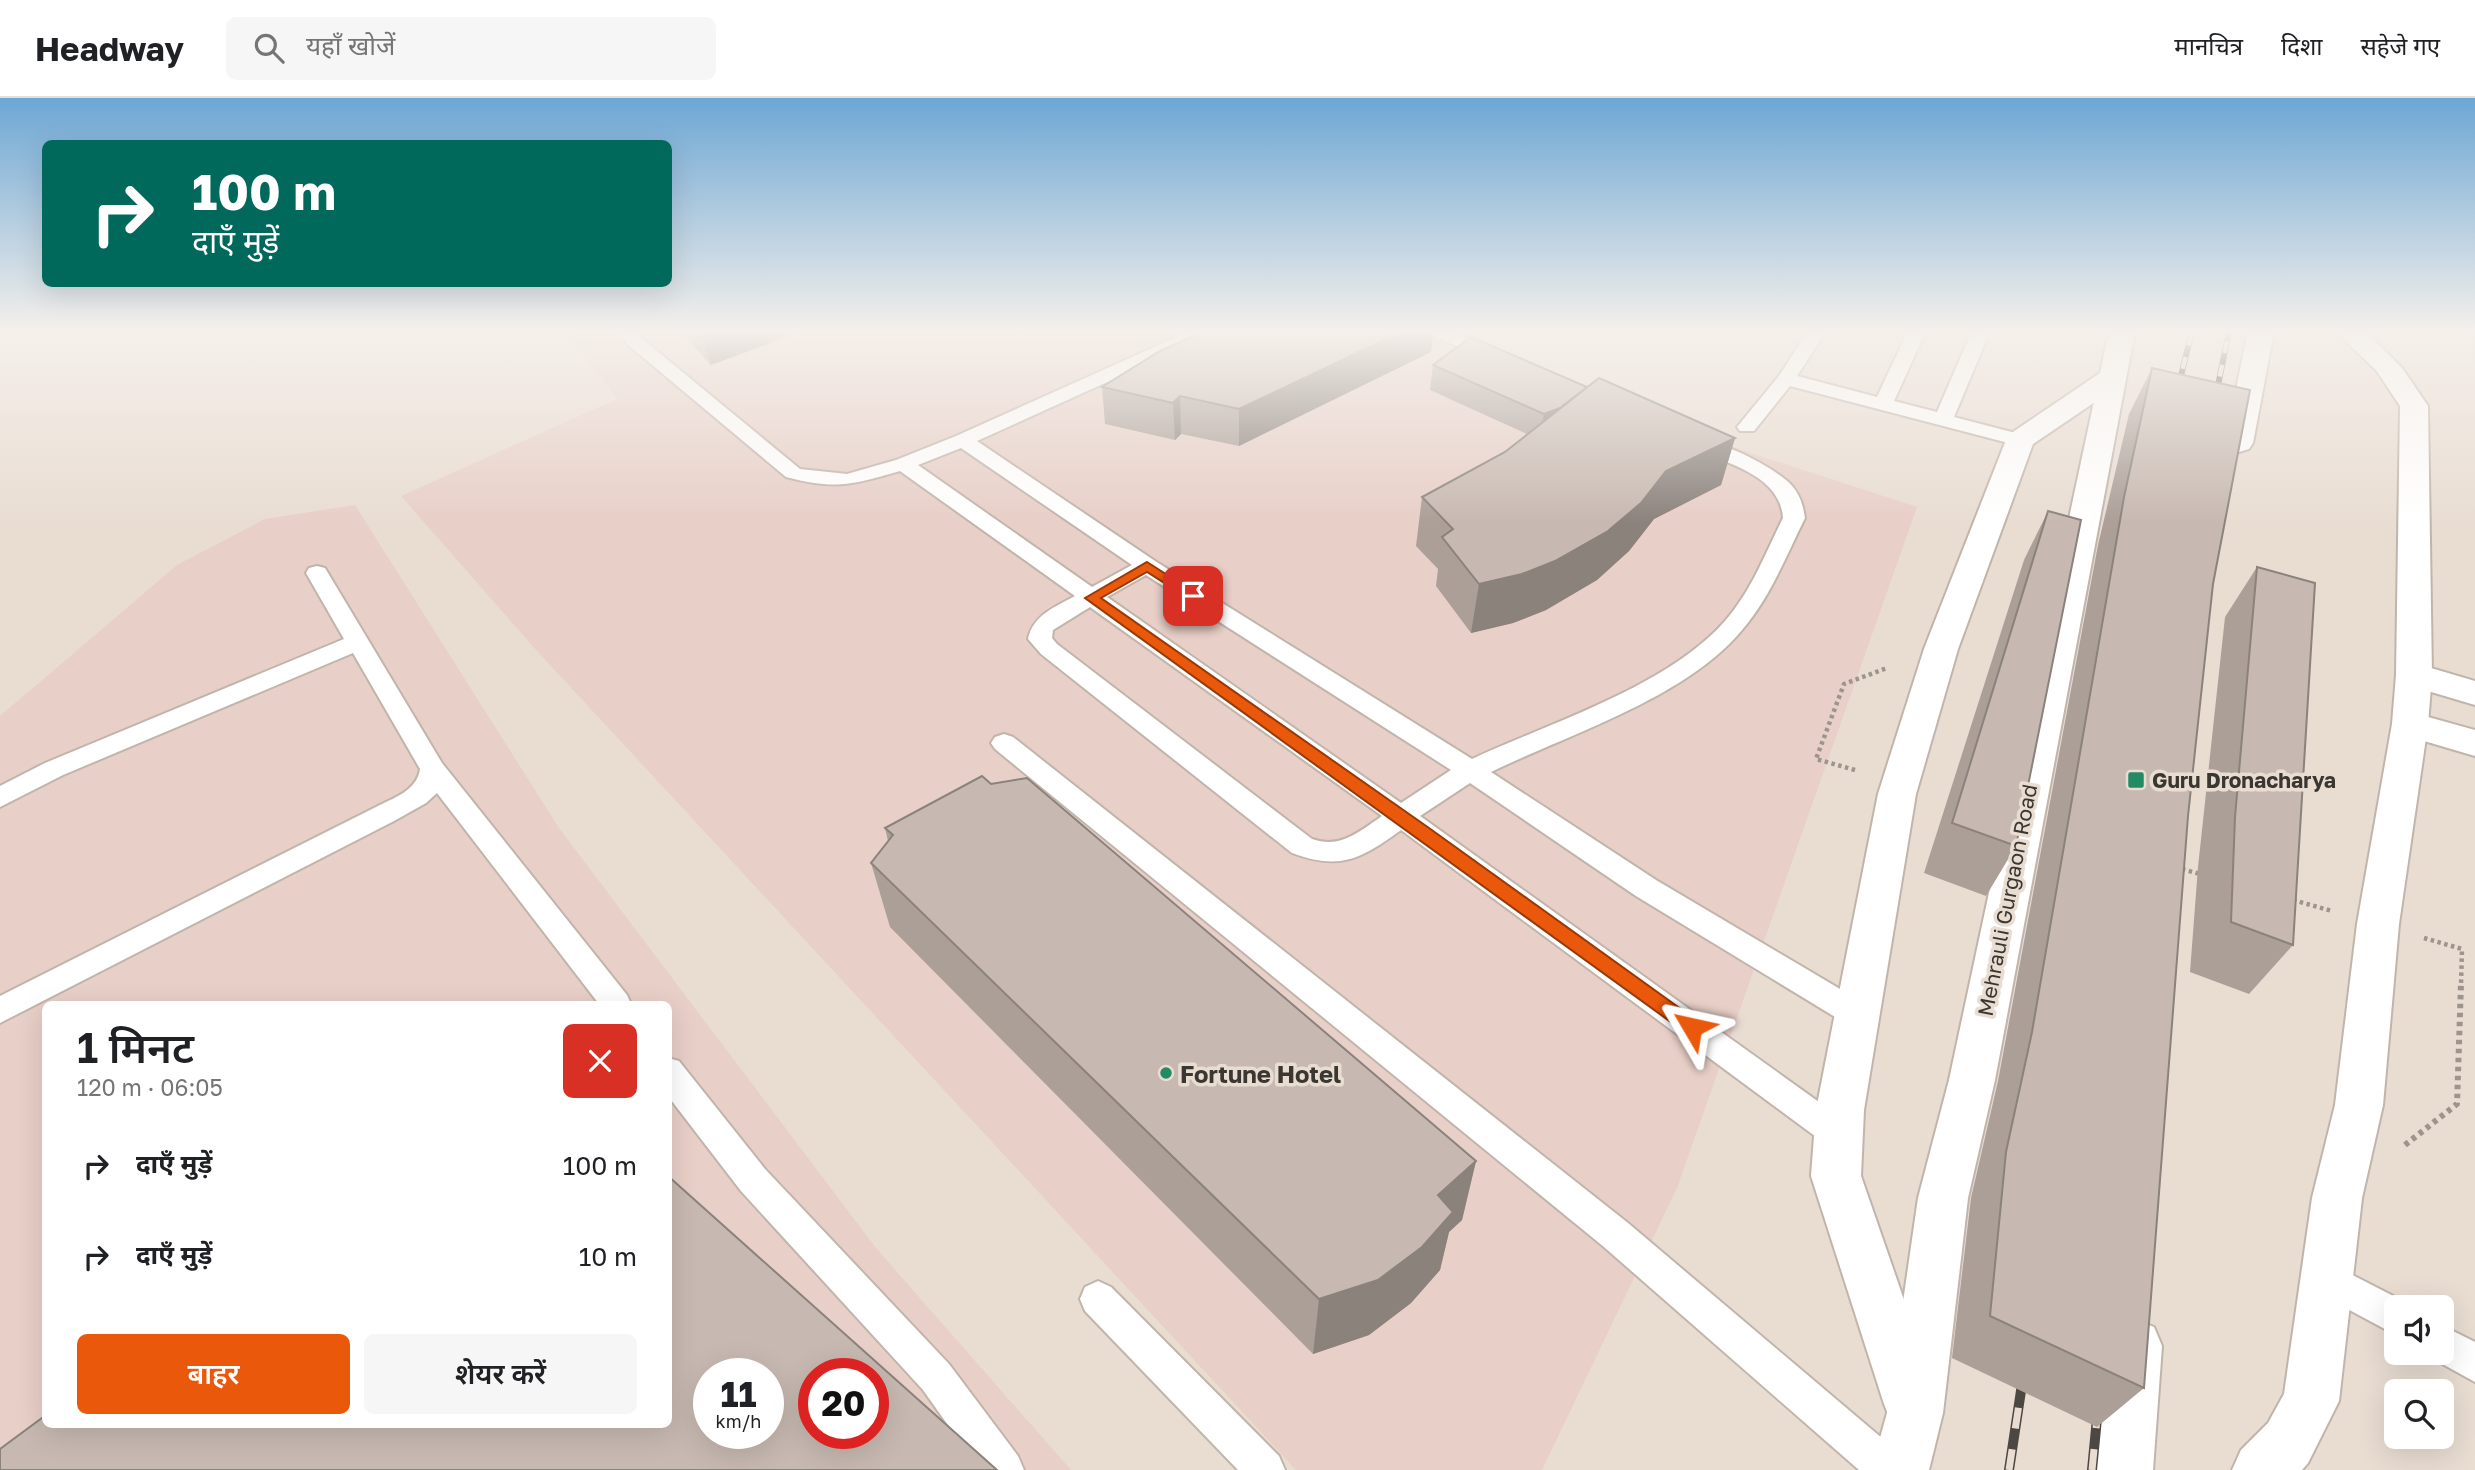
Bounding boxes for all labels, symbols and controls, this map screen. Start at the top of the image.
search box [226,17,716,80]
text: Headway [35,29,184,68]
icon: search [250,29,288,67]
text: यहाँ खोजें [306,30,395,61]
text: मानचित्र [2174,31,2243,60]
text: दिशा [2281,31,2322,60]
text: सहेजे गए [2360,31,2440,60]
text: 100 m [192,162,336,221]
icon: right [77,168,168,259]
text: दाएँ मुड़ें [192,222,279,260]
pin [1163,566,1223,626]
icon: arrive [1174,577,1212,615]
place label: Guru Dronacharya [2152,767,2336,793]
marker: Guru Dronacharya [2126,770,2146,790]
street label: Mehrauli Gurgaon Road [1972,782,2042,1018]
position arrow [1655,990,1729,1064]
text: 1 मिनट [77,1022,194,1072]
button: close [563,1024,637,1098]
place label: Fortune Hotel [1180,1059,1341,1088]
marker: Fortune Hotel [1158,1065,1174,1081]
text: 120 m · 06:05 [77,1073,223,1101]
icon: right [77,1147,115,1185]
text: दाएँ मुड़ें [136,1148,212,1179]
text: 100 m [563,1150,637,1181]
icon: right [77,1238,115,1276]
text: दाएँ मुड़ें [136,1239,212,1270]
text: 10 m [579,1241,637,1272]
map controls [2384,1295,2454,1449]
button: sound [2384,1295,2454,1365]
button: बाहर [77,1334,350,1414]
button: शेयर करें [364,1334,637,1414]
speed limit sign: 20 [798,1358,889,1449]
text: 11 [720,1373,757,1415]
button: search [2384,1379,2454,1449]
text: km/h [716,1410,761,1432]

